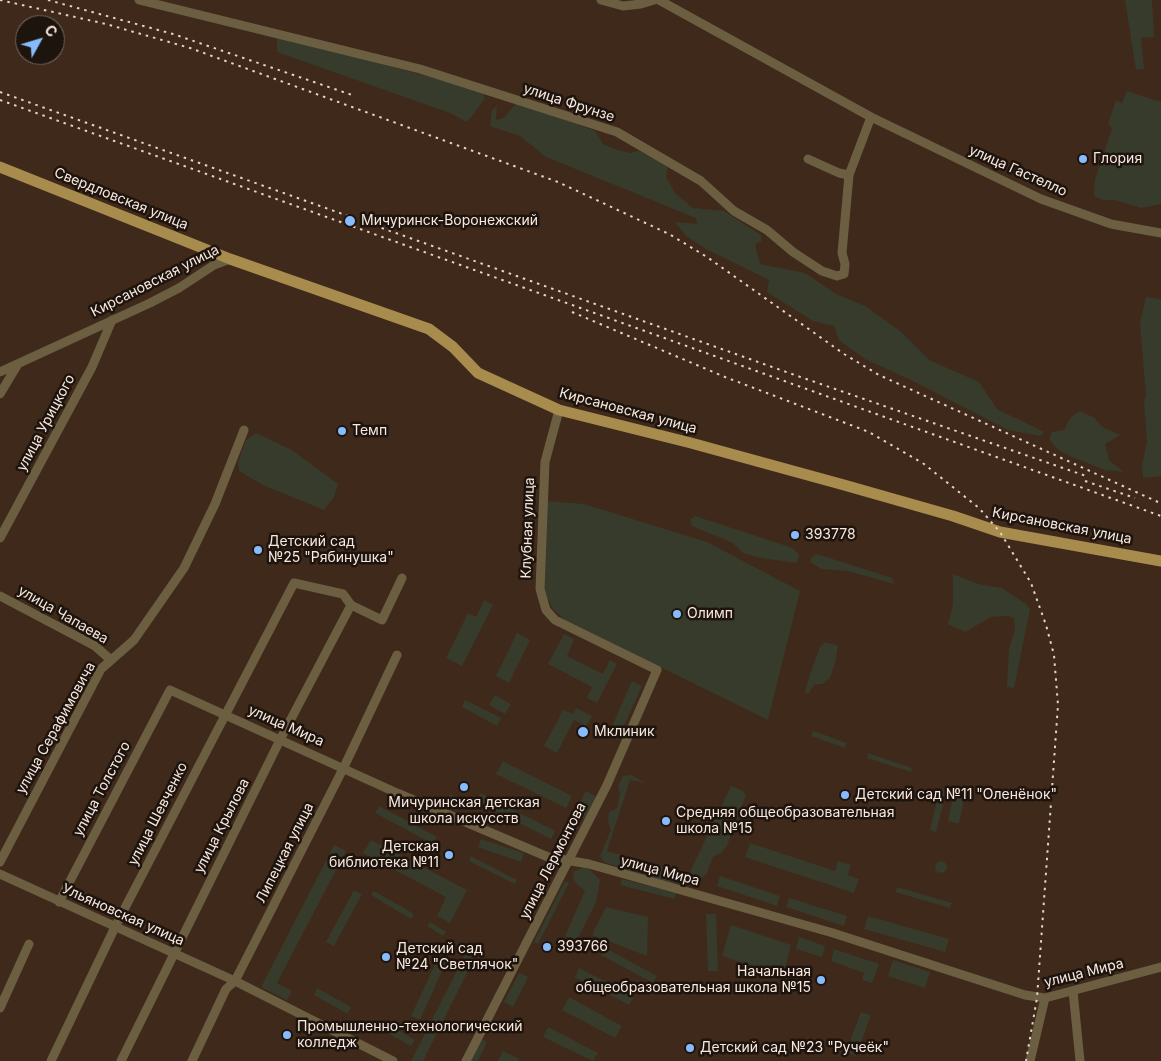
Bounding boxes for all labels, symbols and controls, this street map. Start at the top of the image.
north arrow [15,15,65,65]
text: С [41,21,61,40]
street label: улица Фрунзе [521,80,617,126]
street label: улица Гастелло [966,142,1070,200]
place label: Глория [1093,151,1142,167]
marker: Глория [1077,153,1089,165]
street label: Свердловская улица [52,164,190,234]
place label: Мичуринск-Воронежский [361,213,538,229]
marker: Мичуринск-Воронежский [343,214,357,228]
street label: Кирсановская улица [88,241,222,321]
street label: улица Урицкого [13,372,79,474]
street label: Кирсановская улица [557,385,699,437]
place label: Темп [352,423,387,439]
marker: Темп [336,425,348,437]
street label: Клубная улица [518,477,538,579]
street label: Кирсановская улица [991,504,1133,548]
place label: 393778 [805,527,856,543]
marker: 393778 [789,529,801,541]
place label: Детский сад №25 "Рябинушка" [268,534,394,566]
marker: Детский сад №25 "Рябинушка" [252,544,264,556]
street label: улица Чапаева [15,582,111,648]
place label: Олимп [687,606,733,622]
marker: Олимп [671,608,683,620]
street label: улица Серафимовича [13,659,99,797]
street label: улица Мира [245,702,327,750]
place label: Мклиник [594,724,655,740]
marker: Мклиник [576,725,590,739]
street label: улица Толстого [70,739,134,839]
street label: улица Шевченко [125,760,191,868]
street label: улица Крылова [191,776,253,876]
marker: Мичуринская детская школа искусств [458,781,470,793]
place label: Детский сад №11 "Оленёнок" [855,787,1057,803]
marker: Детский сад №11 "Оленёнок" [839,789,851,801]
place label: Мичуринская детская школа искусств [388,795,540,828]
street label: Липецкая улица [252,800,318,906]
street label: улица Лермонтова [516,800,590,922]
place label: Средняя общеобразовательная школа №15 [676,805,894,838]
marker: Средняя общеобразовательная школа №15 [660,815,672,827]
place label: Детская библиотека №11 [329,839,439,872]
marker: Детская библиотека №11 [443,849,455,861]
street label: улица Мира [619,852,701,890]
street label: Ульяновская улица [59,880,187,950]
place label: 393766 [557,939,608,955]
place label: Детский сад №24 "Светлячок" [396,941,518,974]
marker: 393766 [541,941,553,953]
marker: Детский сад №24 "Светлячок" [380,951,392,963]
street label: улица Мира [1043,955,1125,991]
place label: Начальная общеобразовательная школа №15 [576,964,811,996]
marker: Начальная общеобразовательная школа №15 [815,974,827,986]
place label: Промышленно-технологический колледж [297,1019,522,1052]
marker: Промышленно-технологический колледж [281,1029,293,1041]
place label: Детский сад №23 "Ручеёк" [700,1040,889,1056]
marker: Детский сад №23 "Ручеёк" [684,1042,696,1054]

